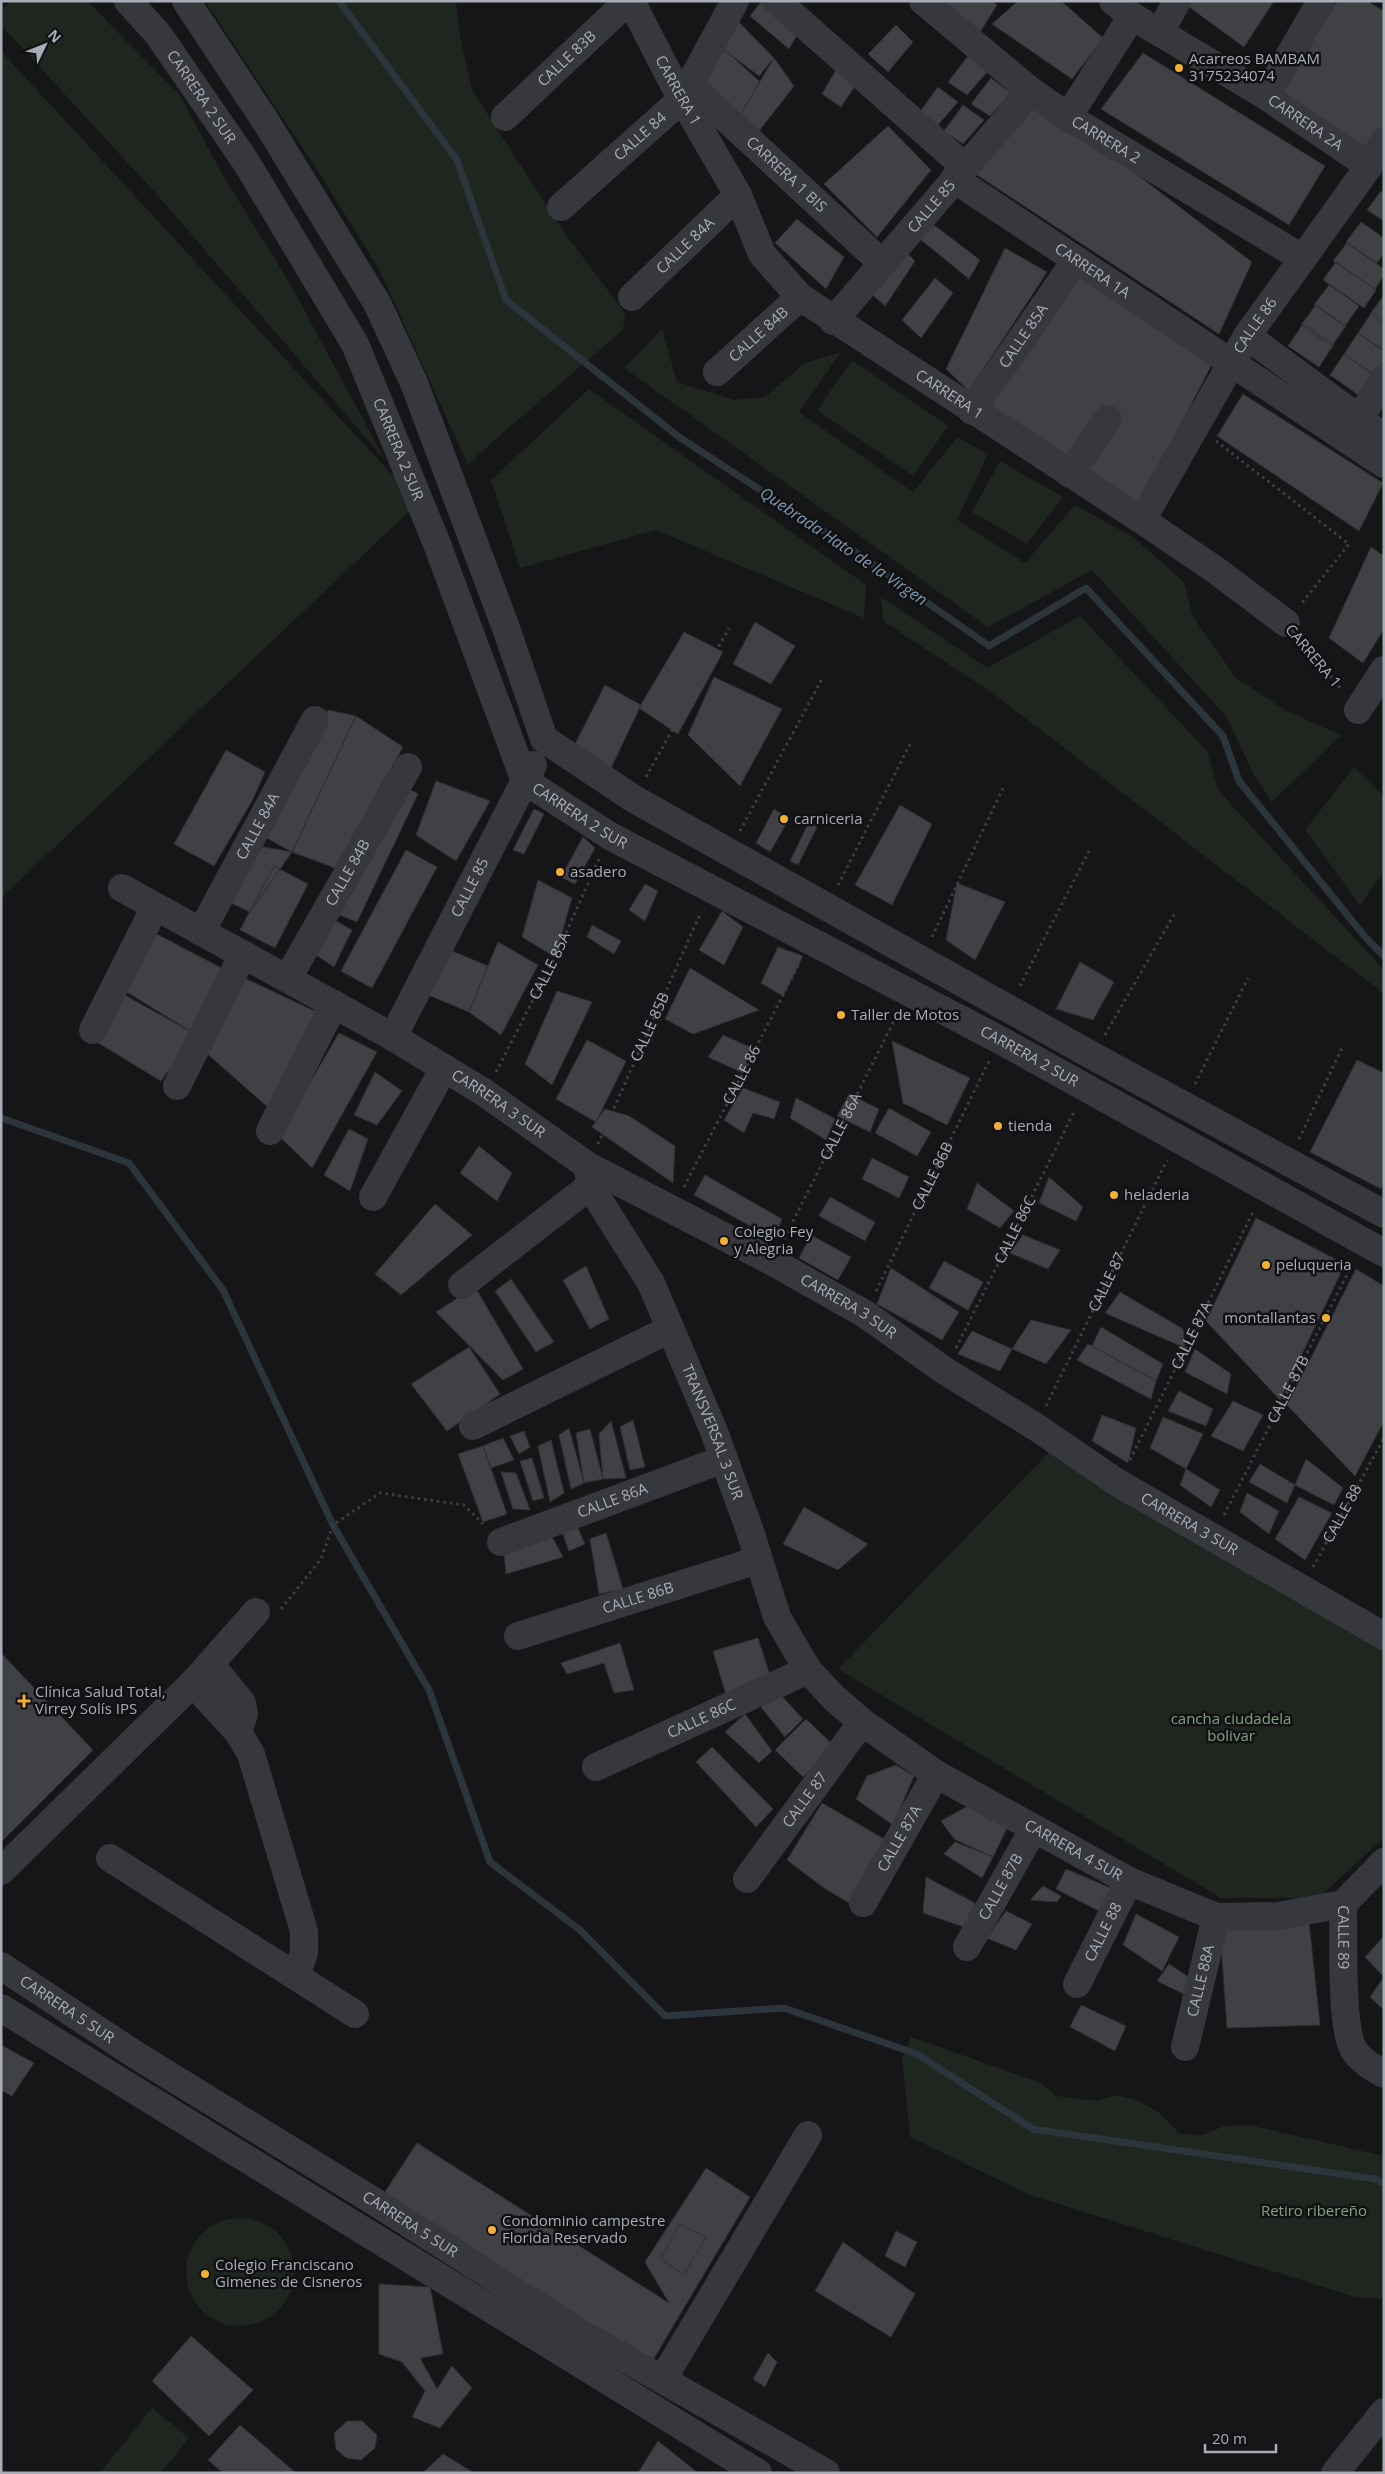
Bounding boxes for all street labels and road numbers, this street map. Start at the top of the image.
street label: CALLE 83B [532,25,600,91]
street label: CARRERA 2 SUR [163,46,242,148]
street label: CARRERA 1 [651,52,706,128]
street label: CARRERA 2A [1265,89,1348,155]
street label: CALLE 84 [609,107,670,164]
street label: CARRERA 2 [1068,110,1145,167]
street label: CARRERA 1 BIS [742,131,832,216]
street label: CALLE 85 [902,175,959,237]
street label: CALLE 84A [651,212,718,278]
street label: CARRERA 1A [1051,238,1135,302]
street label: CALLE 86 [1228,293,1281,357]
street label: CALLE 85A [994,299,1052,371]
street label: CALLE 84B [724,302,792,366]
street label: CARRERA 1 [912,364,988,423]
street label: CARRERA 2 SUR [369,395,429,504]
street label: CARRERA 1 [1281,619,1346,691]
street label: CARRERA 2 SUR [529,777,632,853]
street label: CALLE 84A [231,788,283,863]
street label: CALLE 84B [320,835,374,909]
street label: CALLE 85 [445,854,493,920]
street label: CALLE 85A [524,928,574,1003]
street label: CALLE 85B [625,989,673,1064]
street label: CARRERA 2 SUR [977,1020,1083,1091]
street label: CALLE 86 [717,1042,764,1108]
street label: CARRERA 3 SUR [448,1064,550,1142]
street label: CALLE 86A [814,1088,866,1163]
street label: CALLE 86B [906,1138,957,1213]
street label: CALLE 86C [989,1192,1040,1267]
street label: CALLE 87 [1083,1249,1129,1315]
street label: CARRERA 3 SUR [797,1268,902,1343]
street label: CALLE 87A [1166,1297,1216,1372]
street label: CALLE 87B [1262,1352,1313,1426]
street label: TRANSVERSAL 3 SUR [678,1361,749,1503]
street label: CALLE 86A [574,1477,651,1522]
street label: CALLE 88 [1317,1480,1366,1546]
street label: CARRERA 3 SUR [1137,1487,1243,1559]
street label: CALLE 86B [600,1576,676,1618]
street label: CALLE 86C [663,1693,739,1742]
street label: CALLE 87 [777,1768,831,1831]
street label: CALLE 87A [872,1801,926,1875]
street label: CARRERA 4 SUR [1021,1814,1127,1885]
street label: CALLE 87B [973,1849,1027,1923]
street label: CALLE 88 [1079,1899,1126,1965]
street label: CALLE 89 [1334,1905,1354,1969]
street label: CALLE 88A [1182,1942,1218,2019]
street label: CARRERA 5 SUR [16,1970,119,2048]
street label: CARRERA 5 SUR [359,2186,463,2262]

